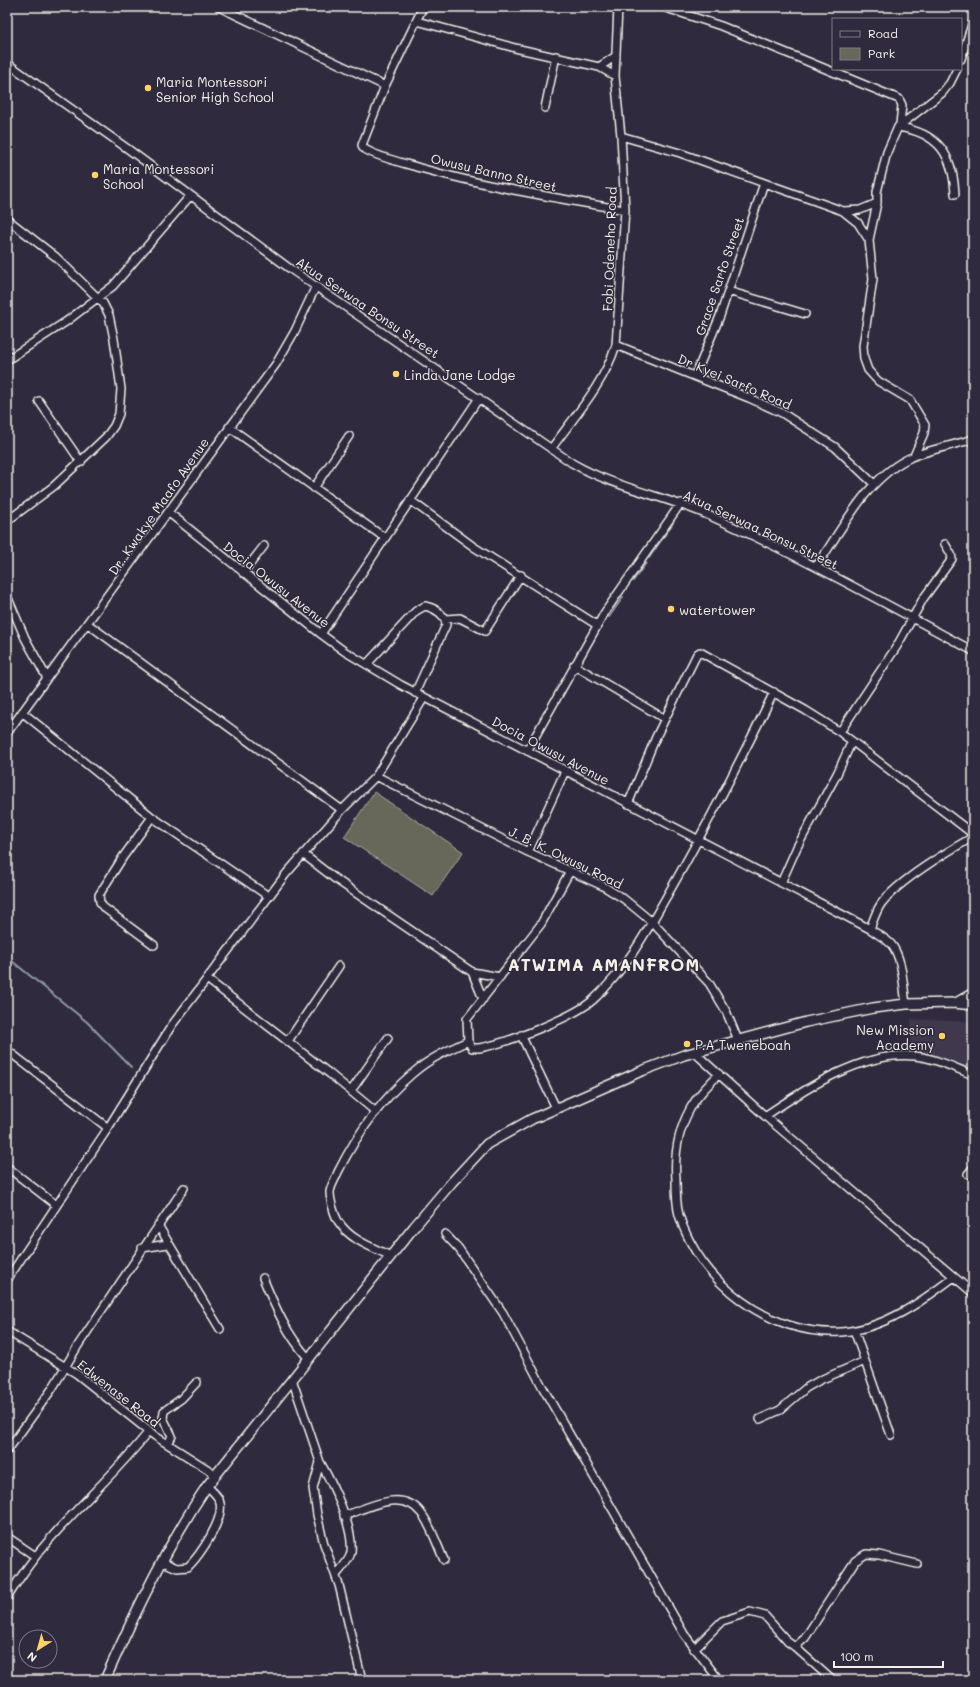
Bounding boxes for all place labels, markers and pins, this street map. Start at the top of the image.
place label: Maria Montessori Senior High School [156,73,274,105]
marker: Maria Montessori Senior High School [143,83,153,93]
place label: Maria Montessori School [103,160,214,192]
marker: Maria Montessori School [90,170,100,180]
place label: Linda Jane Lodge [404,366,516,383]
marker: Linda Jane Lodge [391,369,401,379]
place label: watertower [679,601,756,618]
marker: watertower [666,604,676,614]
place label: New Mission Academy [856,1021,934,1053]
marker: New Mission Academy [937,1031,947,1041]
place label: P.A Tweneboah [695,1036,791,1053]
marker: P.A Tweneboah [682,1039,692,1049]

